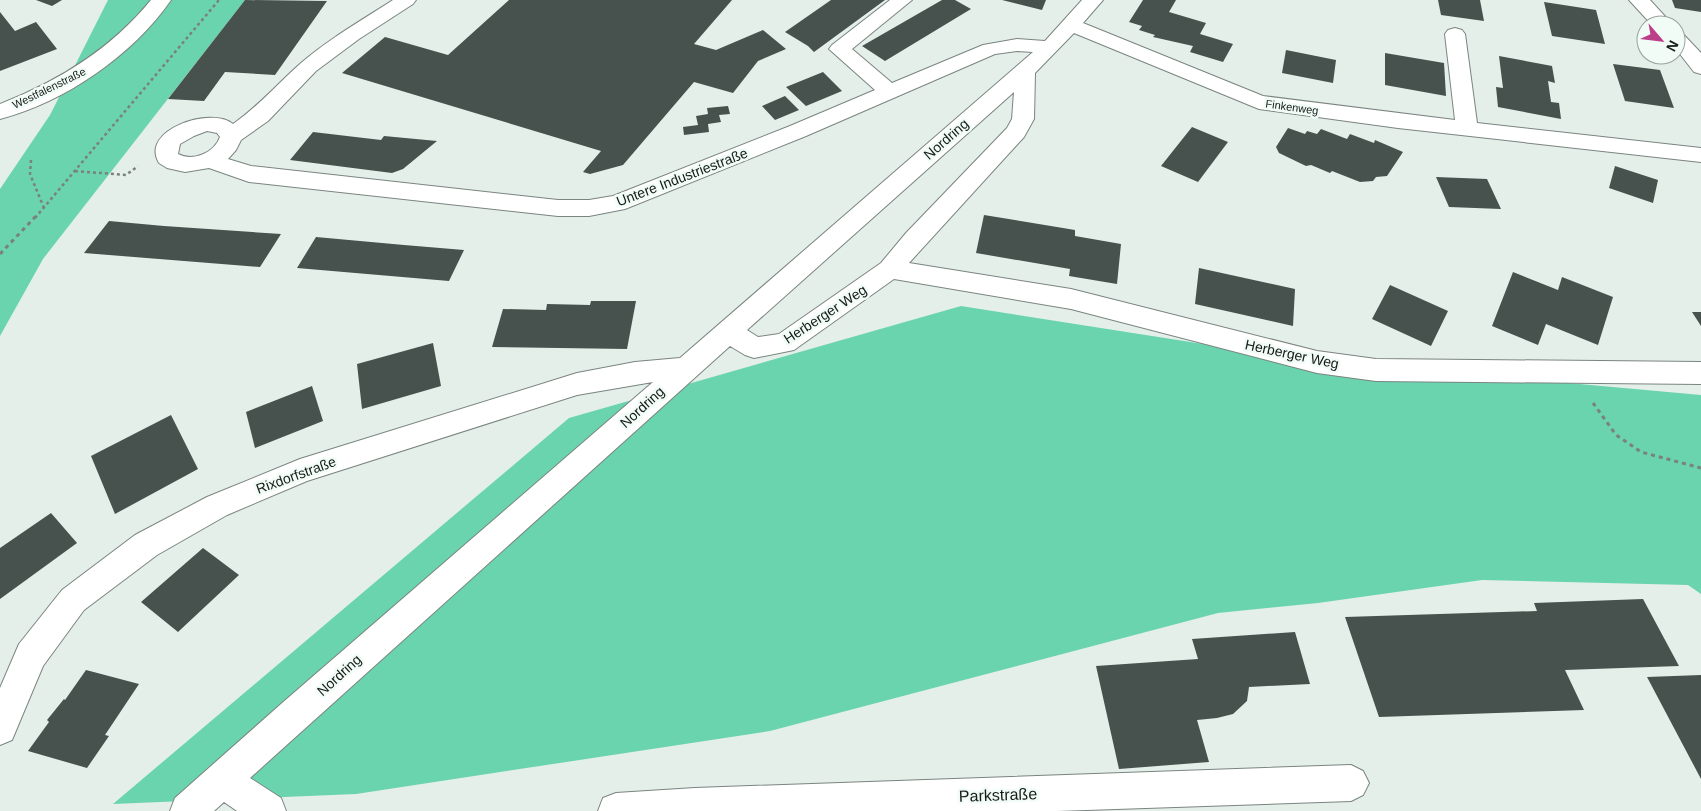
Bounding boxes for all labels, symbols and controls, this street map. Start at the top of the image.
north arrow [1636,15,1686,65]
text: N [1663,38,1682,54]
street label: Westfalenstraße [10,65,88,111]
street label: Finkenweg [1265,97,1319,117]
street label: Nordring [920,115,972,163]
street label: Untere Industriestraße [614,145,750,209]
street label: Herberger Weg [781,281,869,347]
street label: Herberger Weg [1244,336,1340,372]
street label: Nordring [617,383,667,431]
street label: Rixdorfstraße [254,453,338,497]
street label: Nordring [314,651,364,699]
street label: Parkstraße [959,785,1037,805]

